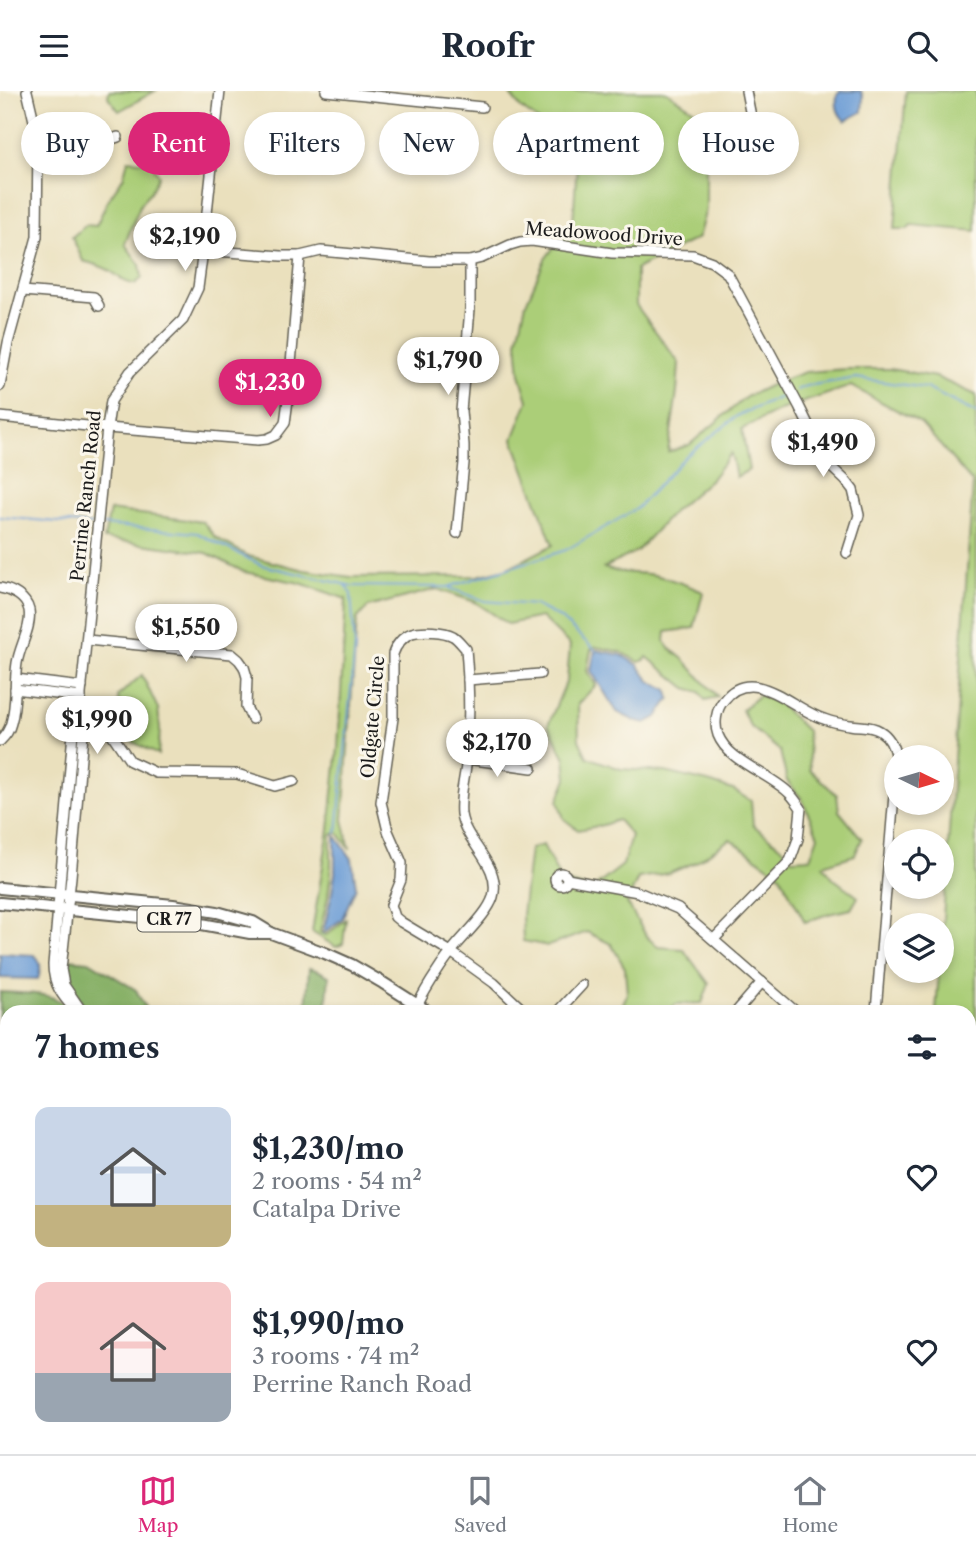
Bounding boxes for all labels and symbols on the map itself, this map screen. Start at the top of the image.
pin: $2,190 [128,213,242,273]
street label: Meadowood Drive [524,218,684,250]
pin: $1,790 [391,337,505,397]
pin: $1,230 [213,359,327,419]
street label: Perrine Ranch Road [66,409,106,583]
pin: $1,490 [766,419,880,479]
pin: $1,550 [129,605,243,664]
street label: Oldgate Circle [357,655,389,779]
pin: $1,990 [40,697,154,756]
pin: $2,170 [440,719,554,779]
north arrow [884,745,954,815]
road number: CR 77 [138,907,200,932]

